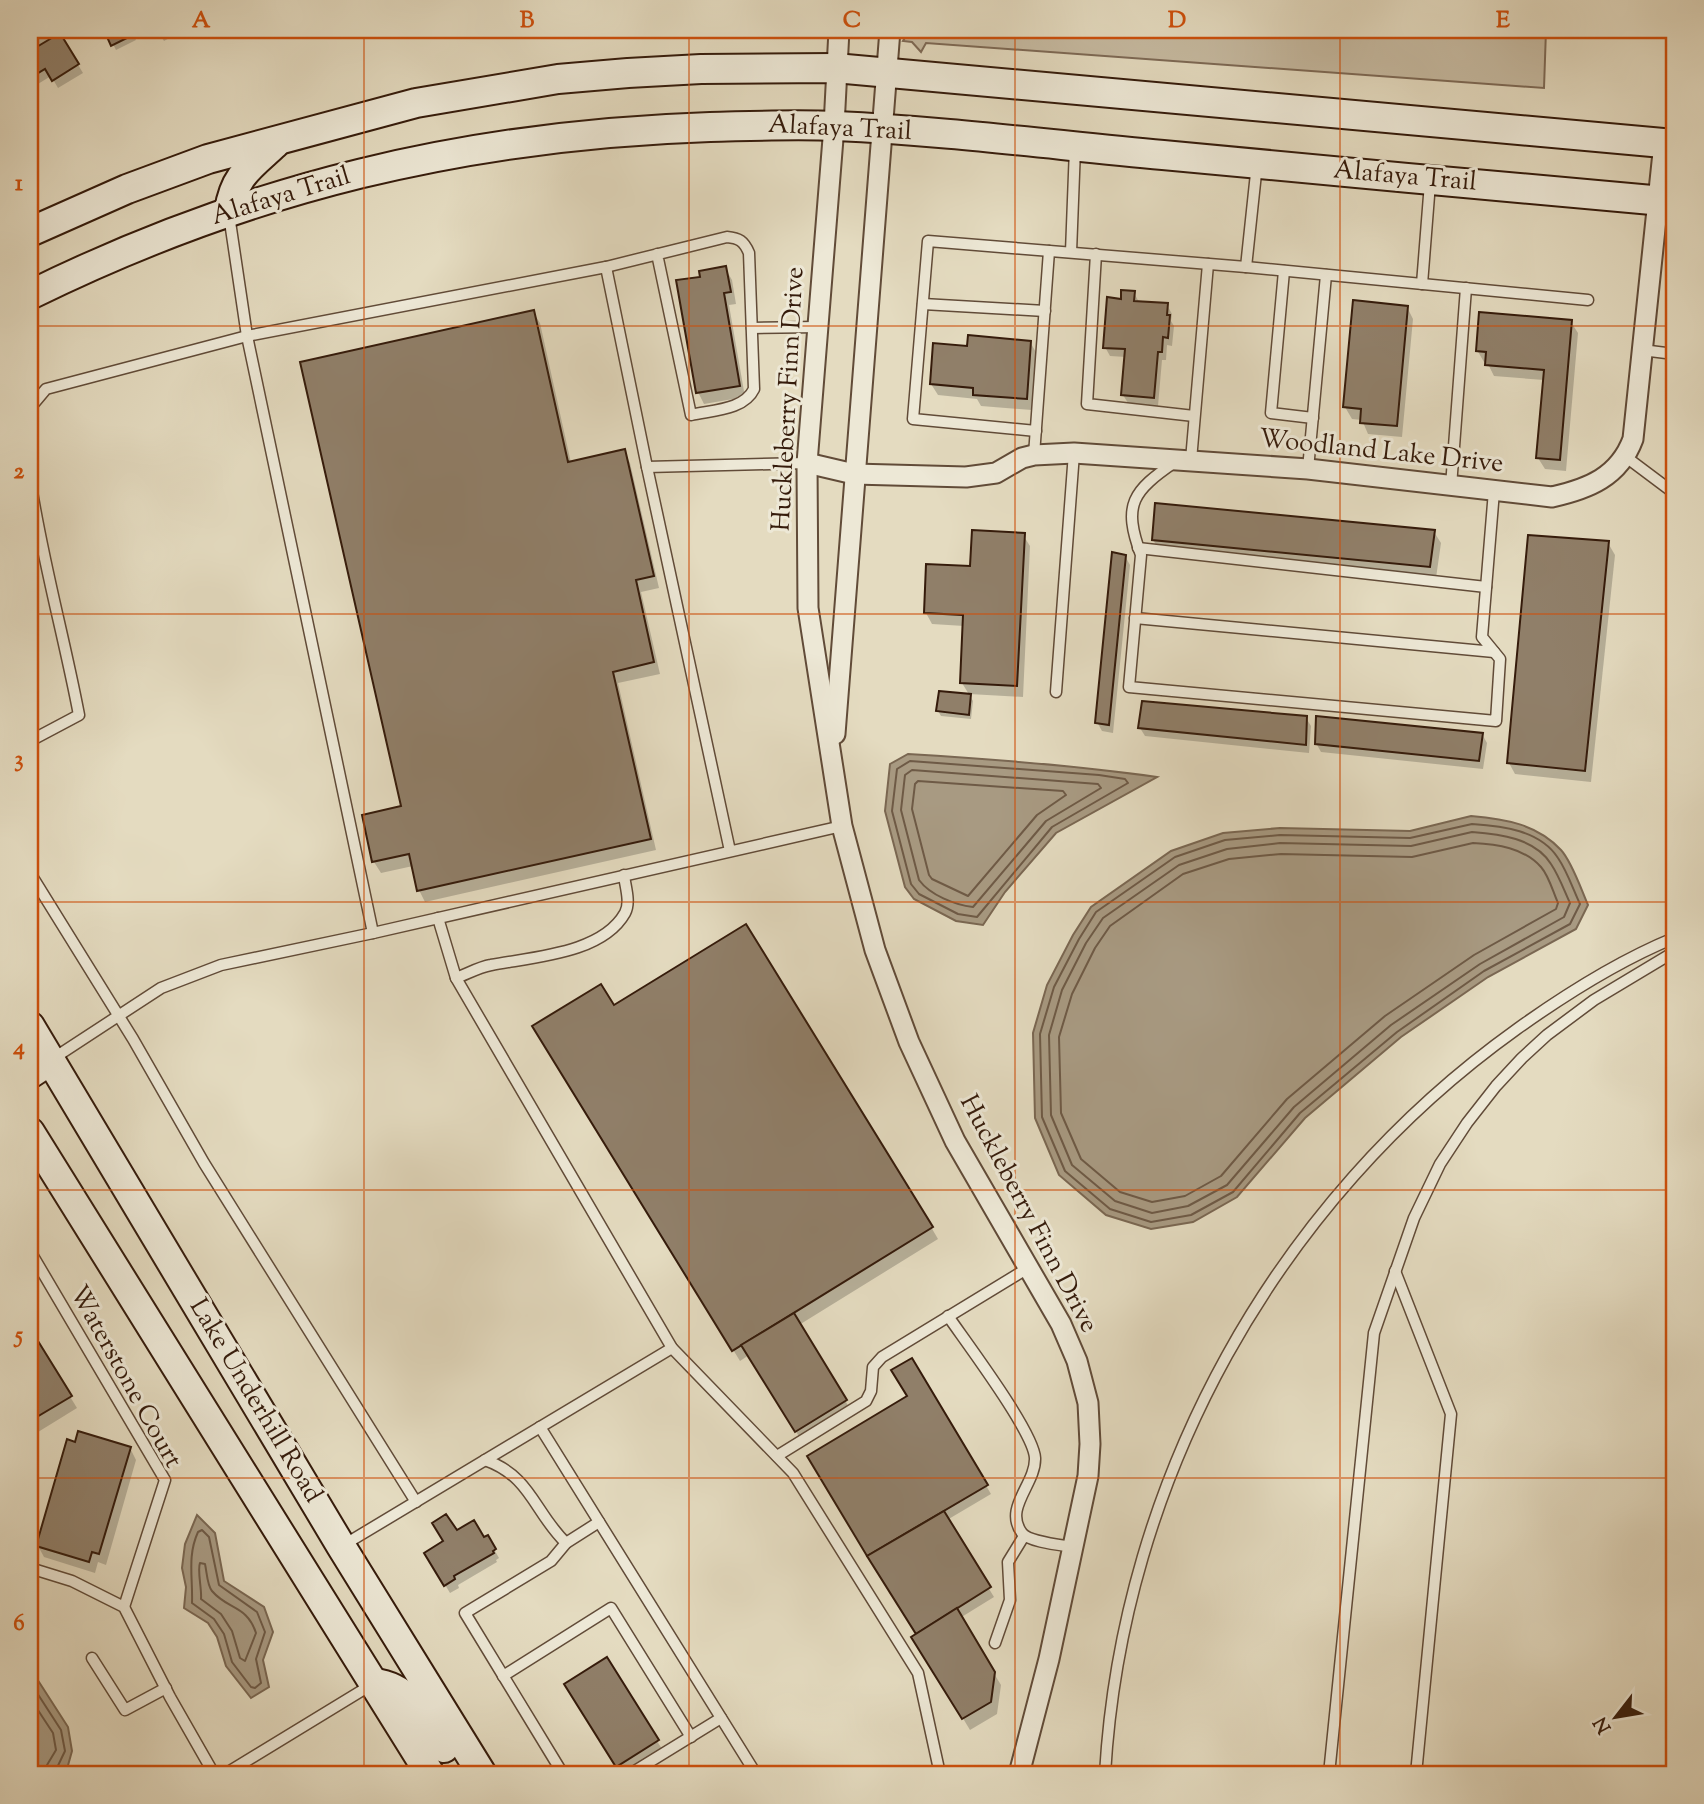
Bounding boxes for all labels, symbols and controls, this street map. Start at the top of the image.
text: A [192,5,211,38]
text: B [520,5,535,38]
text: C [843,5,861,38]
text: D [1168,5,1186,38]
text: E [1496,5,1510,38]
street label: Alafaya Trail [767,107,913,151]
street label: Alafaya Trail [1332,152,1478,202]
street label: Alafaya Trail [207,158,355,236]
text: 1 [15,168,23,201]
street label: Huckleberry Finn Drive [764,266,814,532]
street label: Woodland Lake Drive [1257,421,1505,483]
text: 2 [14,456,25,489]
text: 3 [14,744,24,777]
text: 4 [12,1032,25,1065]
street label: Huckleberry Finn Drive [950,1088,1106,1340]
street label: Waterstone Court [59,1279,191,1475]
street label: Lake Underhill Road [179,1292,331,1510]
text: 5 [13,1320,23,1353]
text: 6 [13,1608,25,1641]
north arrow [1582,1682,1652,1752]
text: N [1588,1711,1619,1738]

